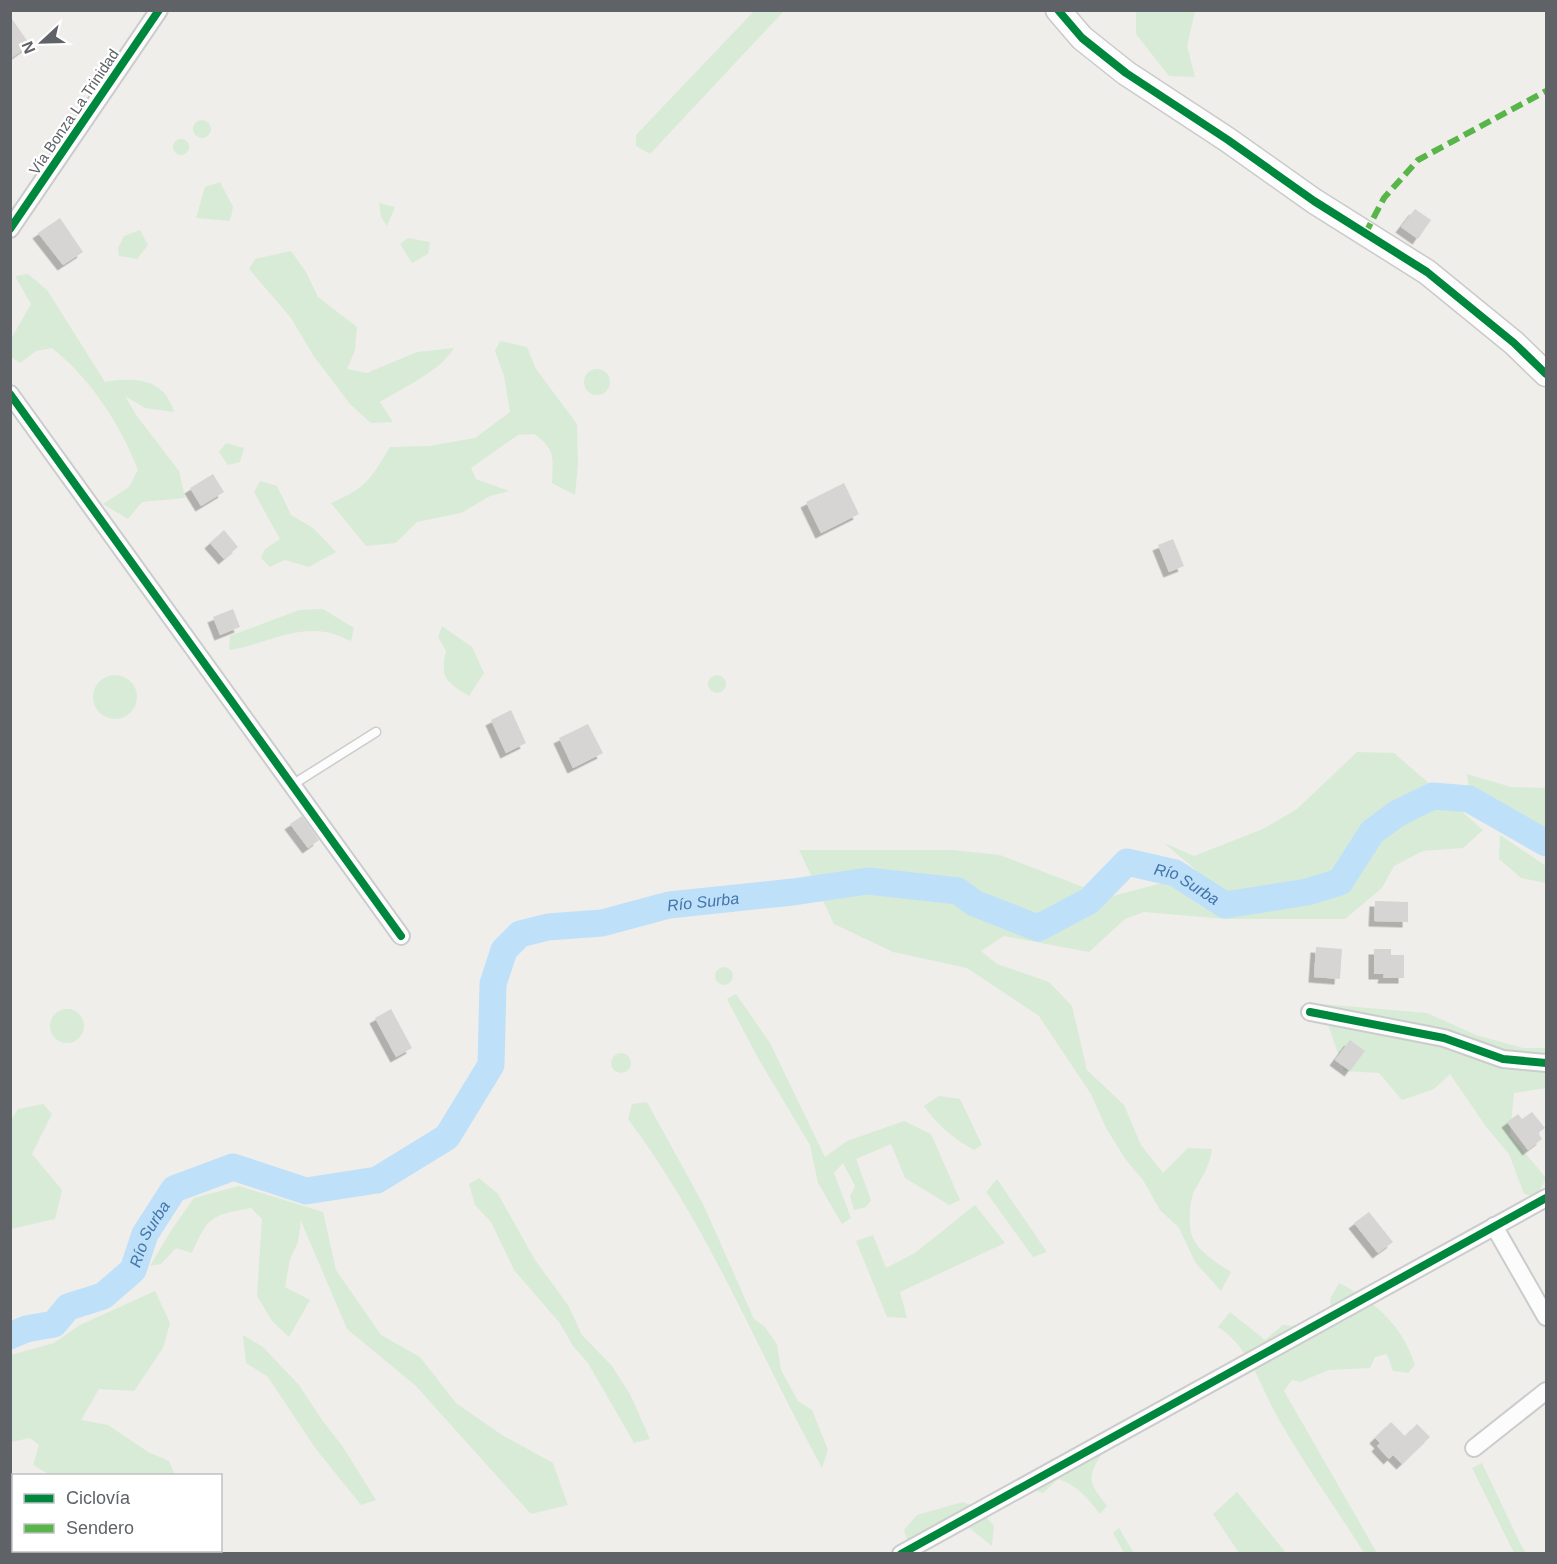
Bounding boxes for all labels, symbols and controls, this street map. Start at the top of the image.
north arrow [12,12,72,72]
text: N [19,39,39,56]
street label: Vía Bonza La Trinidad [25,46,122,178]
water label: Río Surba [1153,861,1222,908]
water label: Río Surba [666,890,740,914]
water label: Río Surba [127,1198,173,1269]
legend [12,1474,222,1552]
text: Ciclovía [66,1488,131,1508]
text: Sendero [66,1518,134,1538]

